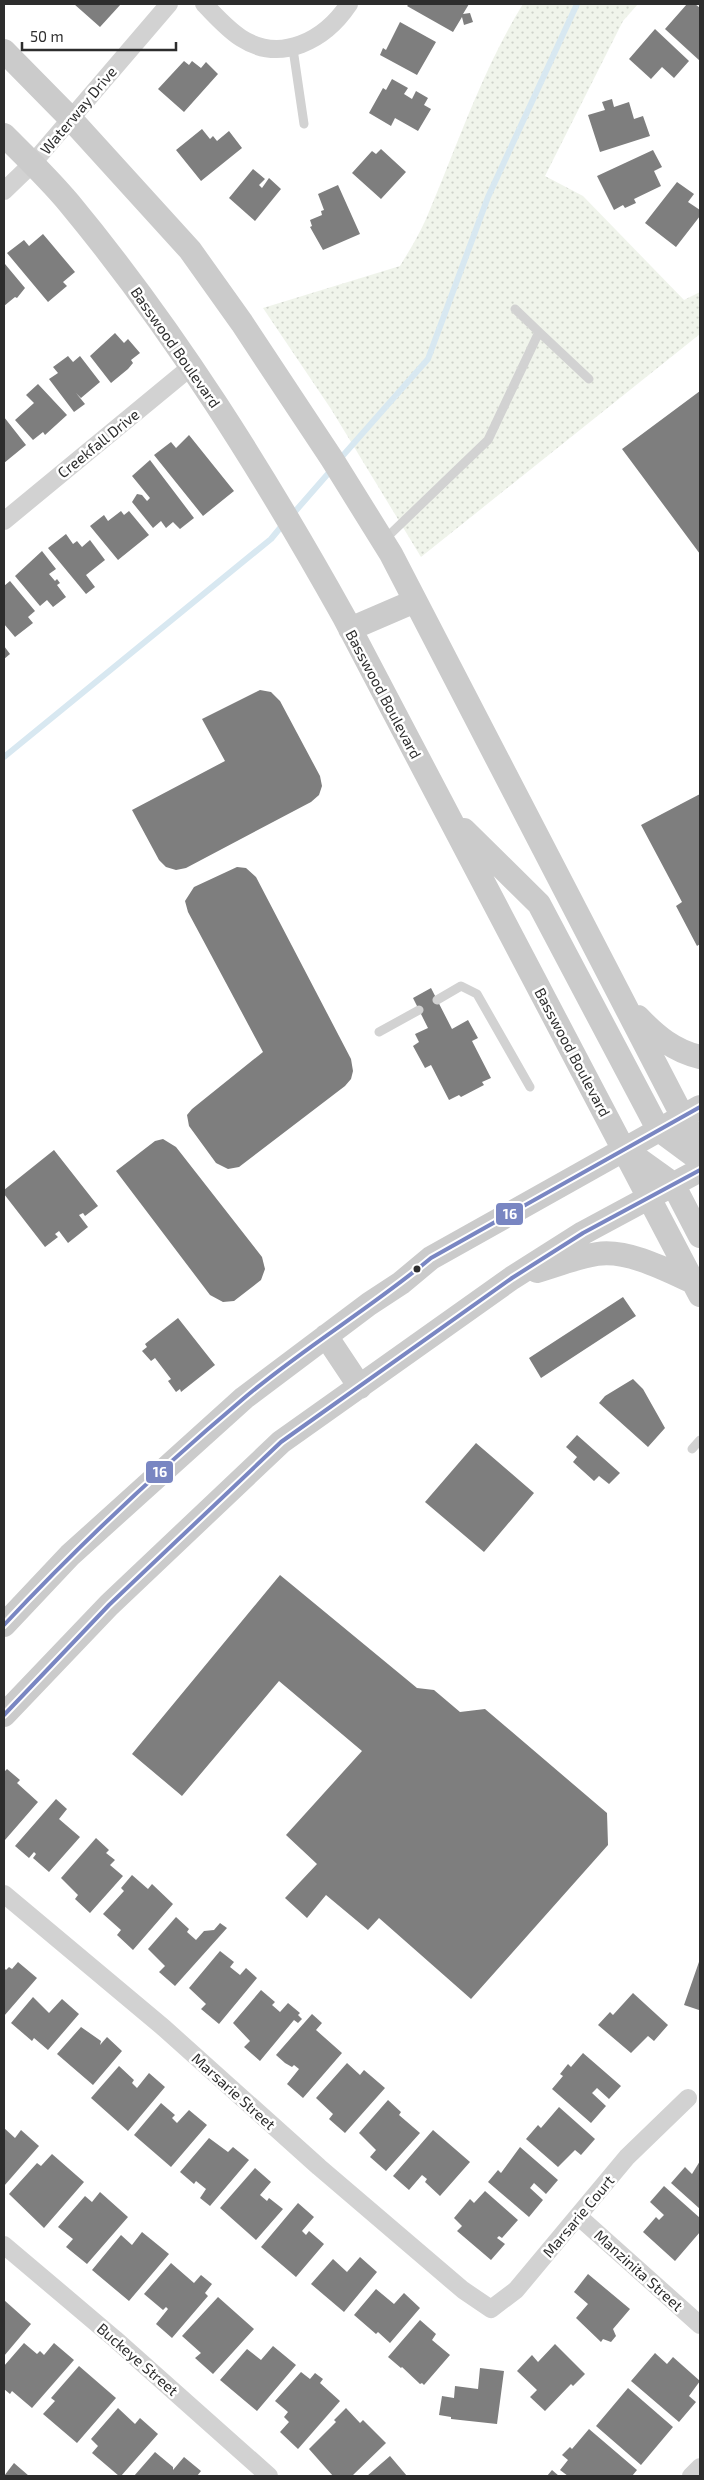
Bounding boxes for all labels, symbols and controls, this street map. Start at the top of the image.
scale bar [22,20,176,52]
text: 50 m [30,27,64,45]
street label: Waterway Drive [36,62,120,158]
street label: Basswood Boulevard [127,283,225,411]
street label: Creekfall Drive [54,405,142,481]
street label: Basswood Boulevard [342,626,426,762]
street label: Basswood Boulevard [531,984,615,1120]
line badge: 16 [495,1202,524,1226]
text: 16 [503,1205,517,1222]
unlabelled marker [412,1264,422,1274]
line badge: 16 [145,1460,174,1484]
text: 16 [153,1463,167,1480]
street label: Marsarie Street [189,2049,280,2133]
street label: Marsarie Court [538,2171,618,2261]
street label: Manzinita Street [591,2226,687,2315]
street label: Buckeye Street [94,2319,182,2399]

